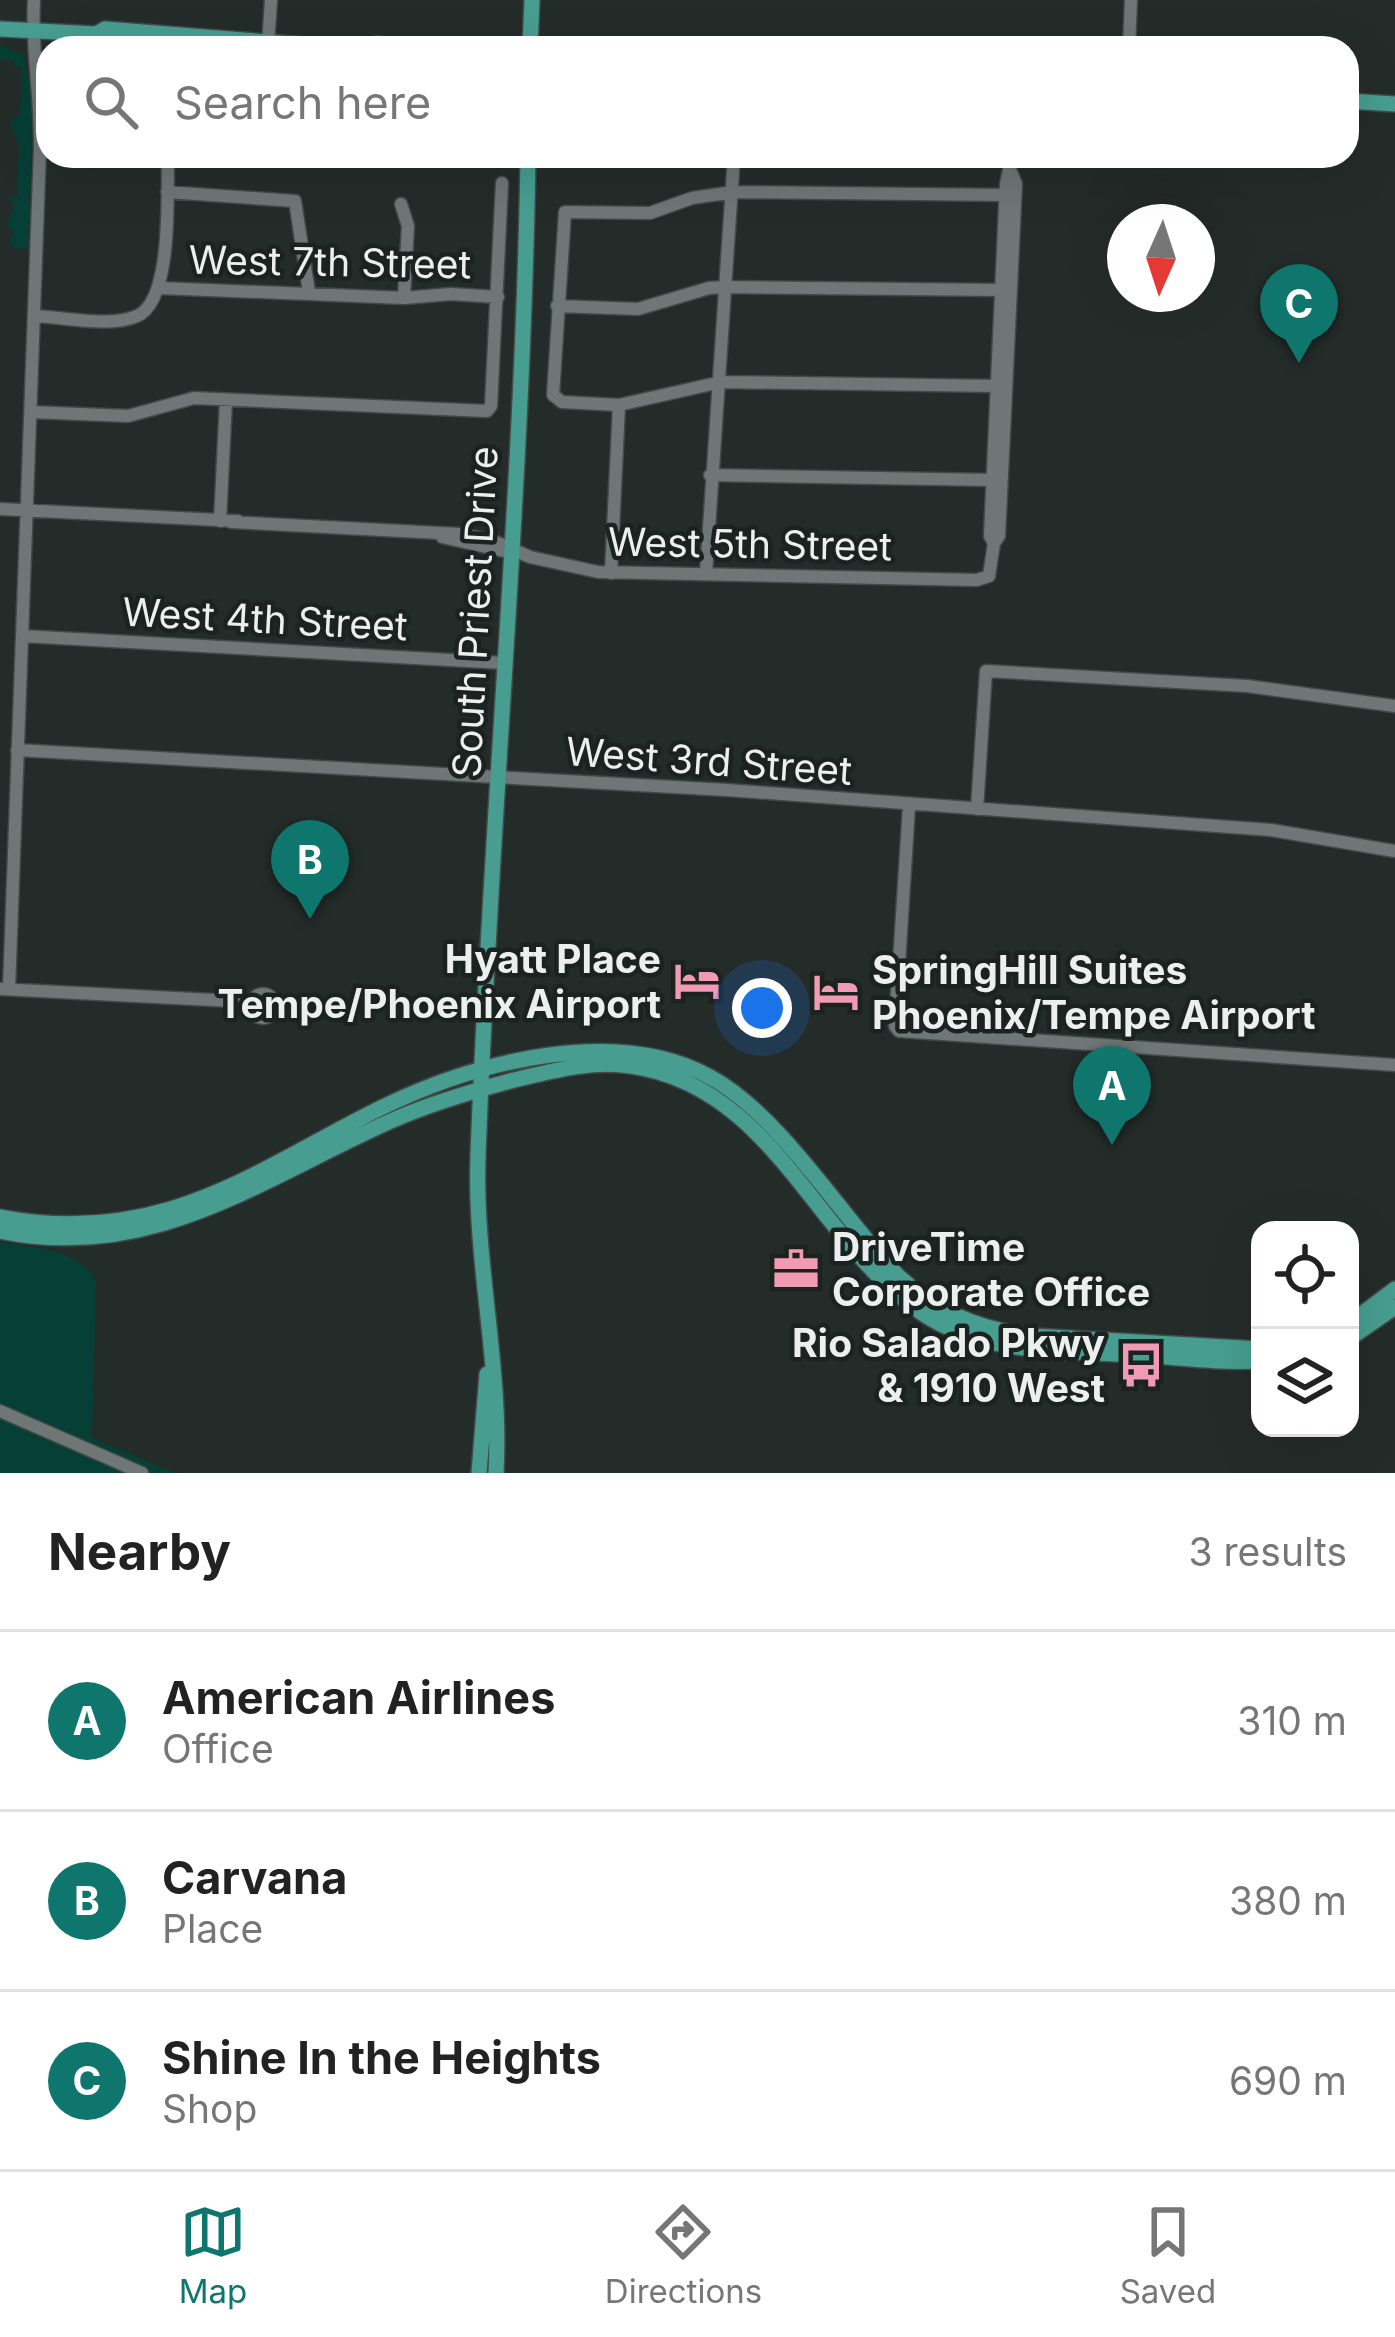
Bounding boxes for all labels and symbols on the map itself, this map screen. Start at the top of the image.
north arrow [1107,204,1215,312]
street label: West 7th Street [188,236,472,287]
pin: C [1260,264,1338,363]
street label: South Priest Drive [442,445,507,779]
street label: West 5th Street [608,518,892,569]
street label: West 4th Street [121,588,409,649]
street label: West 3rd Street [564,727,854,794]
pin: B [271,820,349,919]
place label: Hyatt Place Tempe/Phoenix Airport [217,935,661,1027]
place label: SpringHill Suites Phoenix/Tempe Airport [872,946,1316,1038]
hotel icon: Hyatt Place Tempe/Phoenix Airport [672,956,722,1006]
hotel icon: SpringHill Suites Phoenix/Tempe Airport [811,967,861,1017]
your location [732,978,792,1038]
pin: A [1073,1046,1151,1145]
place label: DriveTime Corporate Office [832,1223,1150,1315]
office icon: DriveTime Corporate Office [771,1244,821,1294]
place label: Rio Salado Pkwy & 1910 West [792,1319,1105,1411]
bus stop icon: Rio Salado Pkwy & 1910 West [1116,1340,1166,1390]

